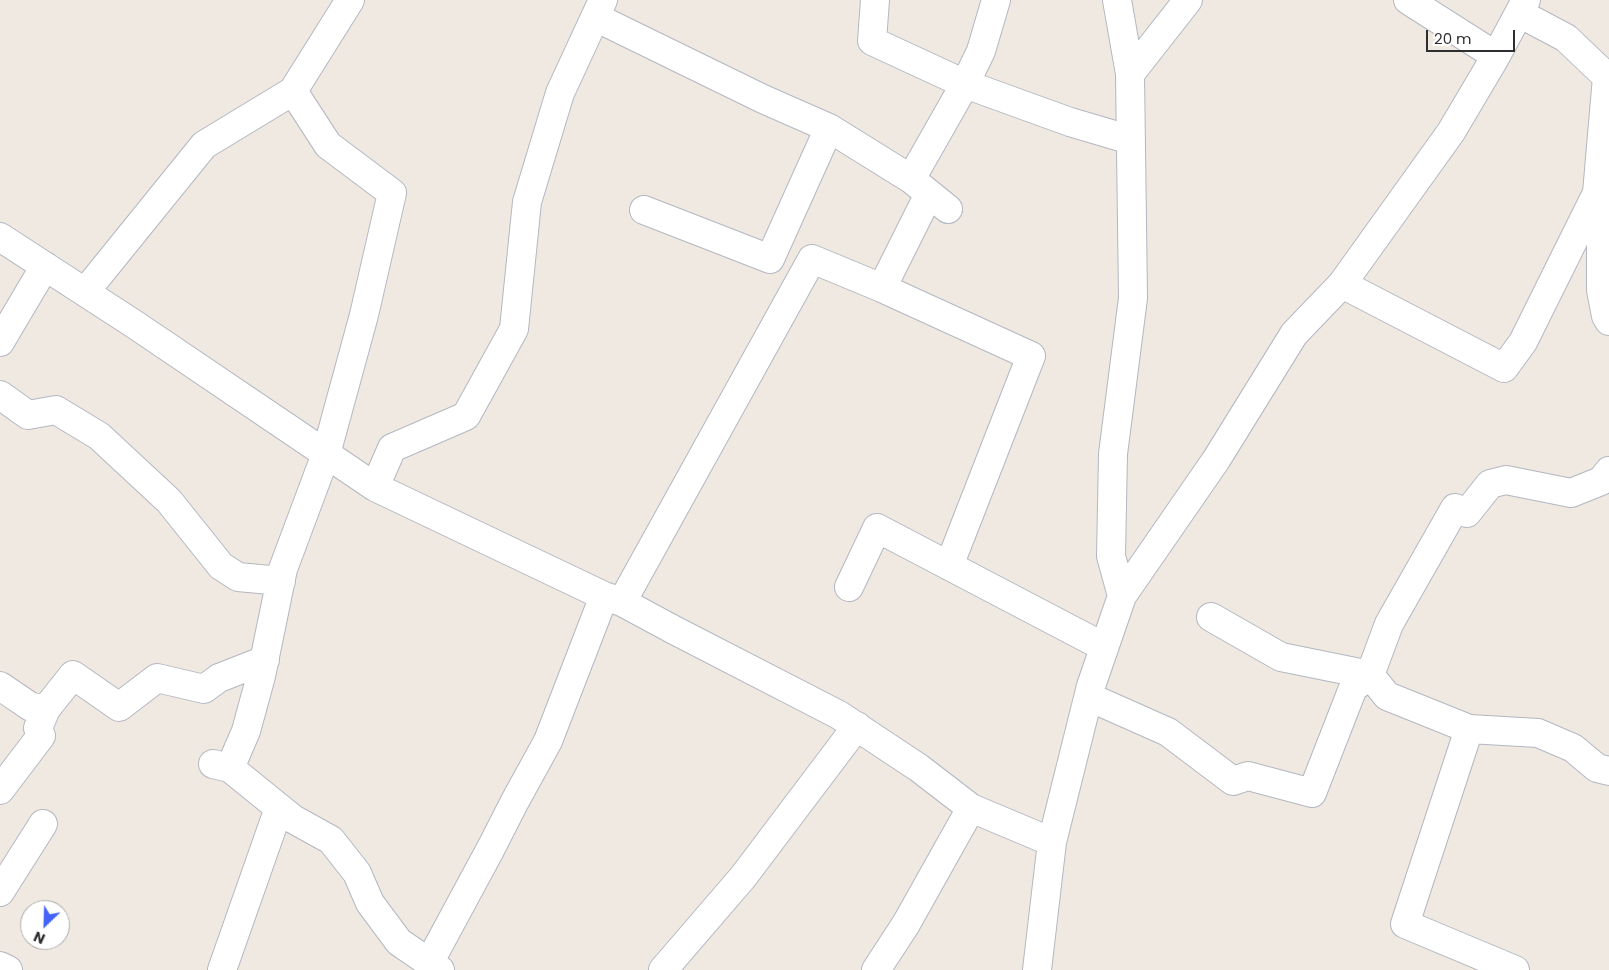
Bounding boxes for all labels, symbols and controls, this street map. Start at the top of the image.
scale bar [1429,20,1518,52]
text: 20 m [1434,28,1472,49]
north arrow [20,900,70,950]
text: N [30,927,48,949]

